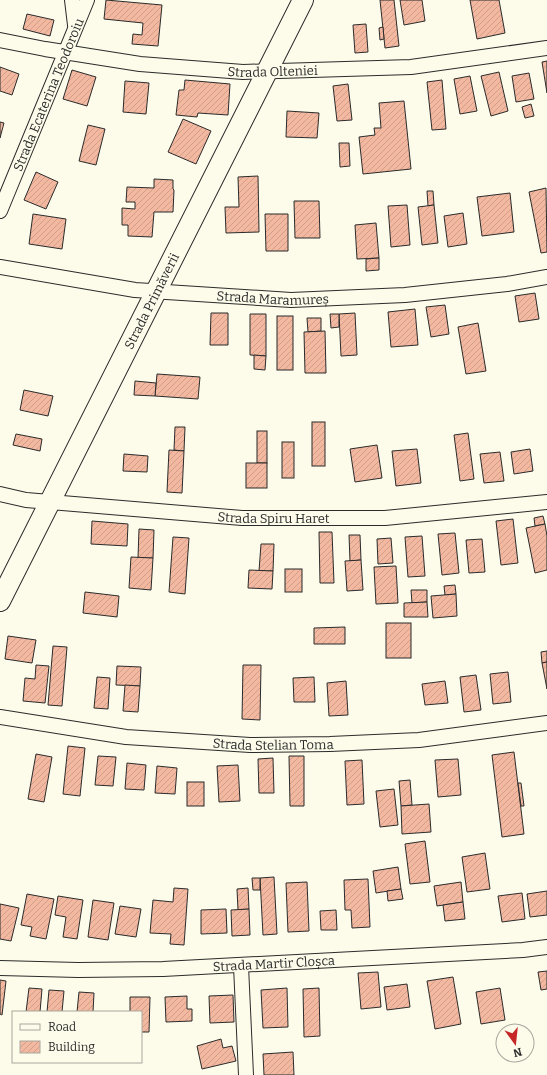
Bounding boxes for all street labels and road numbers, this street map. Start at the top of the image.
street label: Strada Ecaterina Teodoroiu [10,16,86,173]
street label: Strada Olteniei [227,62,318,80]
street label: Strada Primăverii [121,250,182,351]
street label: Strada Maramureș [216,288,329,308]
street label: Strada Spiru Haret [217,508,330,526]
street label: Strada Stelian Toma [212,735,334,753]
street label: Strada Martir Cloșca [212,952,335,974]

